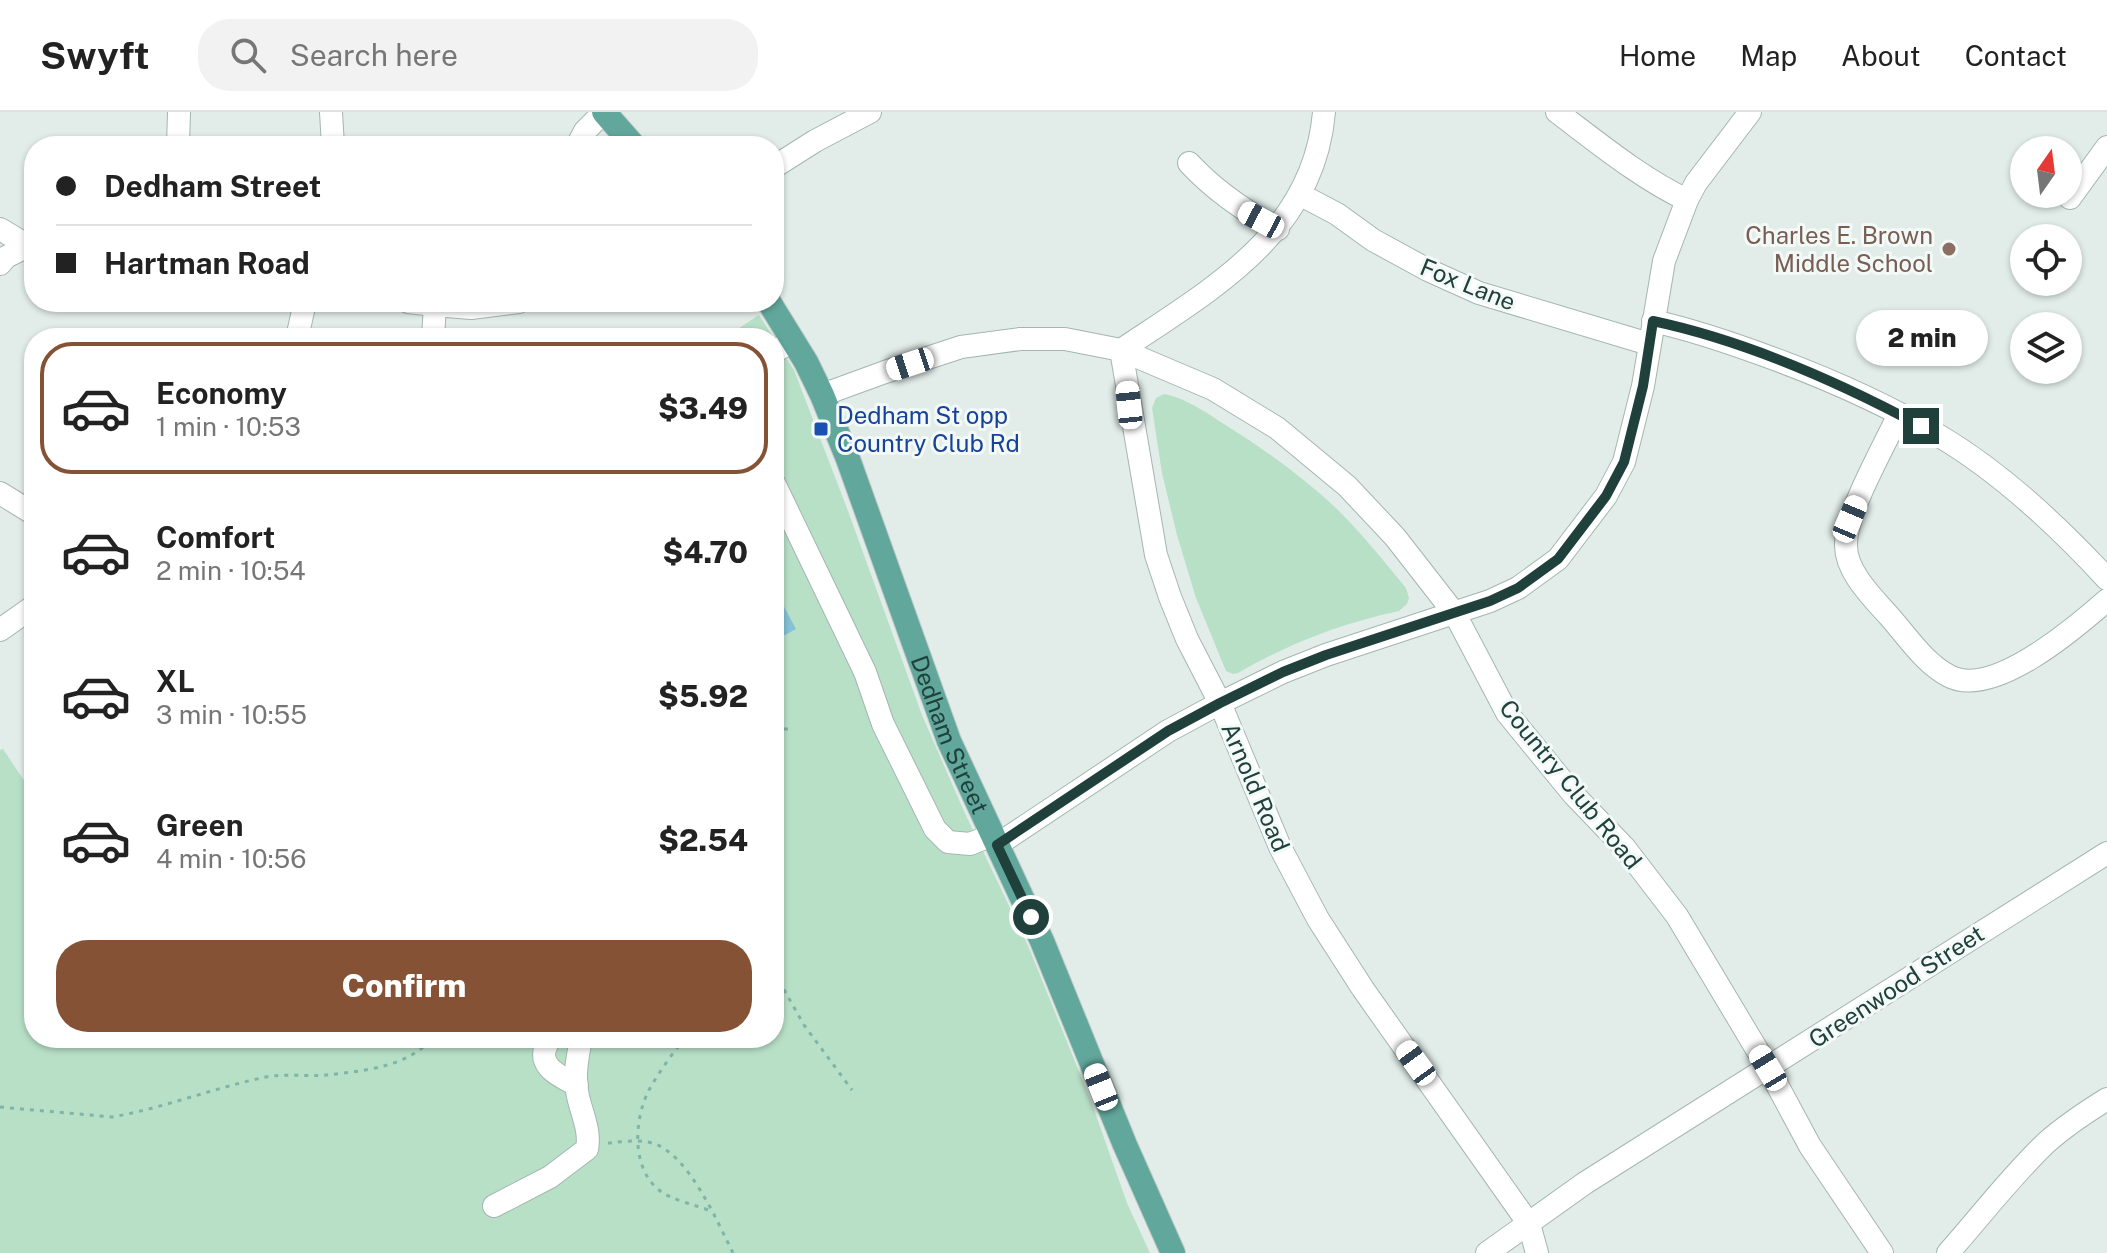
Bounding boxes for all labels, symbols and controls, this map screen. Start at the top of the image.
search box [198,19,758,91]
text: Swyft [40,33,150,78]
icon: search [226,33,270,77]
text: Search here [290,37,458,73]
text: Home [1619,39,1696,72]
text: Map [1740,39,1797,72]
text: About [1841,39,1921,72]
text: Contact [1965,39,2067,72]
north arrow [2010,136,2082,208]
map controls [2010,136,2082,384]
text: Dedham Street [104,168,321,204]
car [1234,198,1288,242]
place label: Charles E. Brown Middle School [1745,221,1933,277]
button: locate [2010,224,2082,296]
marker: Charles E. Brown Middle School [1940,240,1958,258]
text: Hartman Road [104,245,310,281]
street label: Fox Lane [1416,252,1520,316]
callout: 2 min [1855,310,1987,366]
button: layers [2010,312,2082,384]
text: 2 min [1887,322,1957,353]
car [883,345,937,383]
icon: car [60,372,132,444]
text: Economy [156,375,287,411]
car [1115,380,1143,430]
text: $3.49 [658,390,748,426]
place label: Dedham St opp Country Club Rd [837,401,1020,457]
route end [1903,408,1939,444]
text: 1 min · 10:53 [156,411,301,442]
marker: Dedham St opp Country Club Rd [812,420,830,438]
car [1830,492,1870,546]
icon: car [60,516,132,588]
text: Comfort [156,519,275,555]
text: $4.70 [663,534,748,570]
text: 2 min · 10:54 [156,555,306,586]
street label: Dedham Street [905,651,995,818]
icon: car [60,660,132,732]
text: XL [156,663,195,699]
text: $5.92 [658,678,748,714]
street label: Country Club Road [1494,694,1648,874]
text: 3 min · 10:55 [156,699,307,730]
street label: Arnold Road [1216,718,1296,856]
icon: car [60,804,132,876]
text: Green [156,807,243,843]
text: $2.54 [658,822,748,858]
text: 4 min · 10:56 [156,843,306,874]
route start [1013,899,1049,935]
street label: Greenwood Street [1803,919,1989,1053]
button: Confirm [56,940,752,1032]
car [1392,1037,1440,1089]
car [1745,1041,1791,1095]
car [1081,1060,1121,1114]

